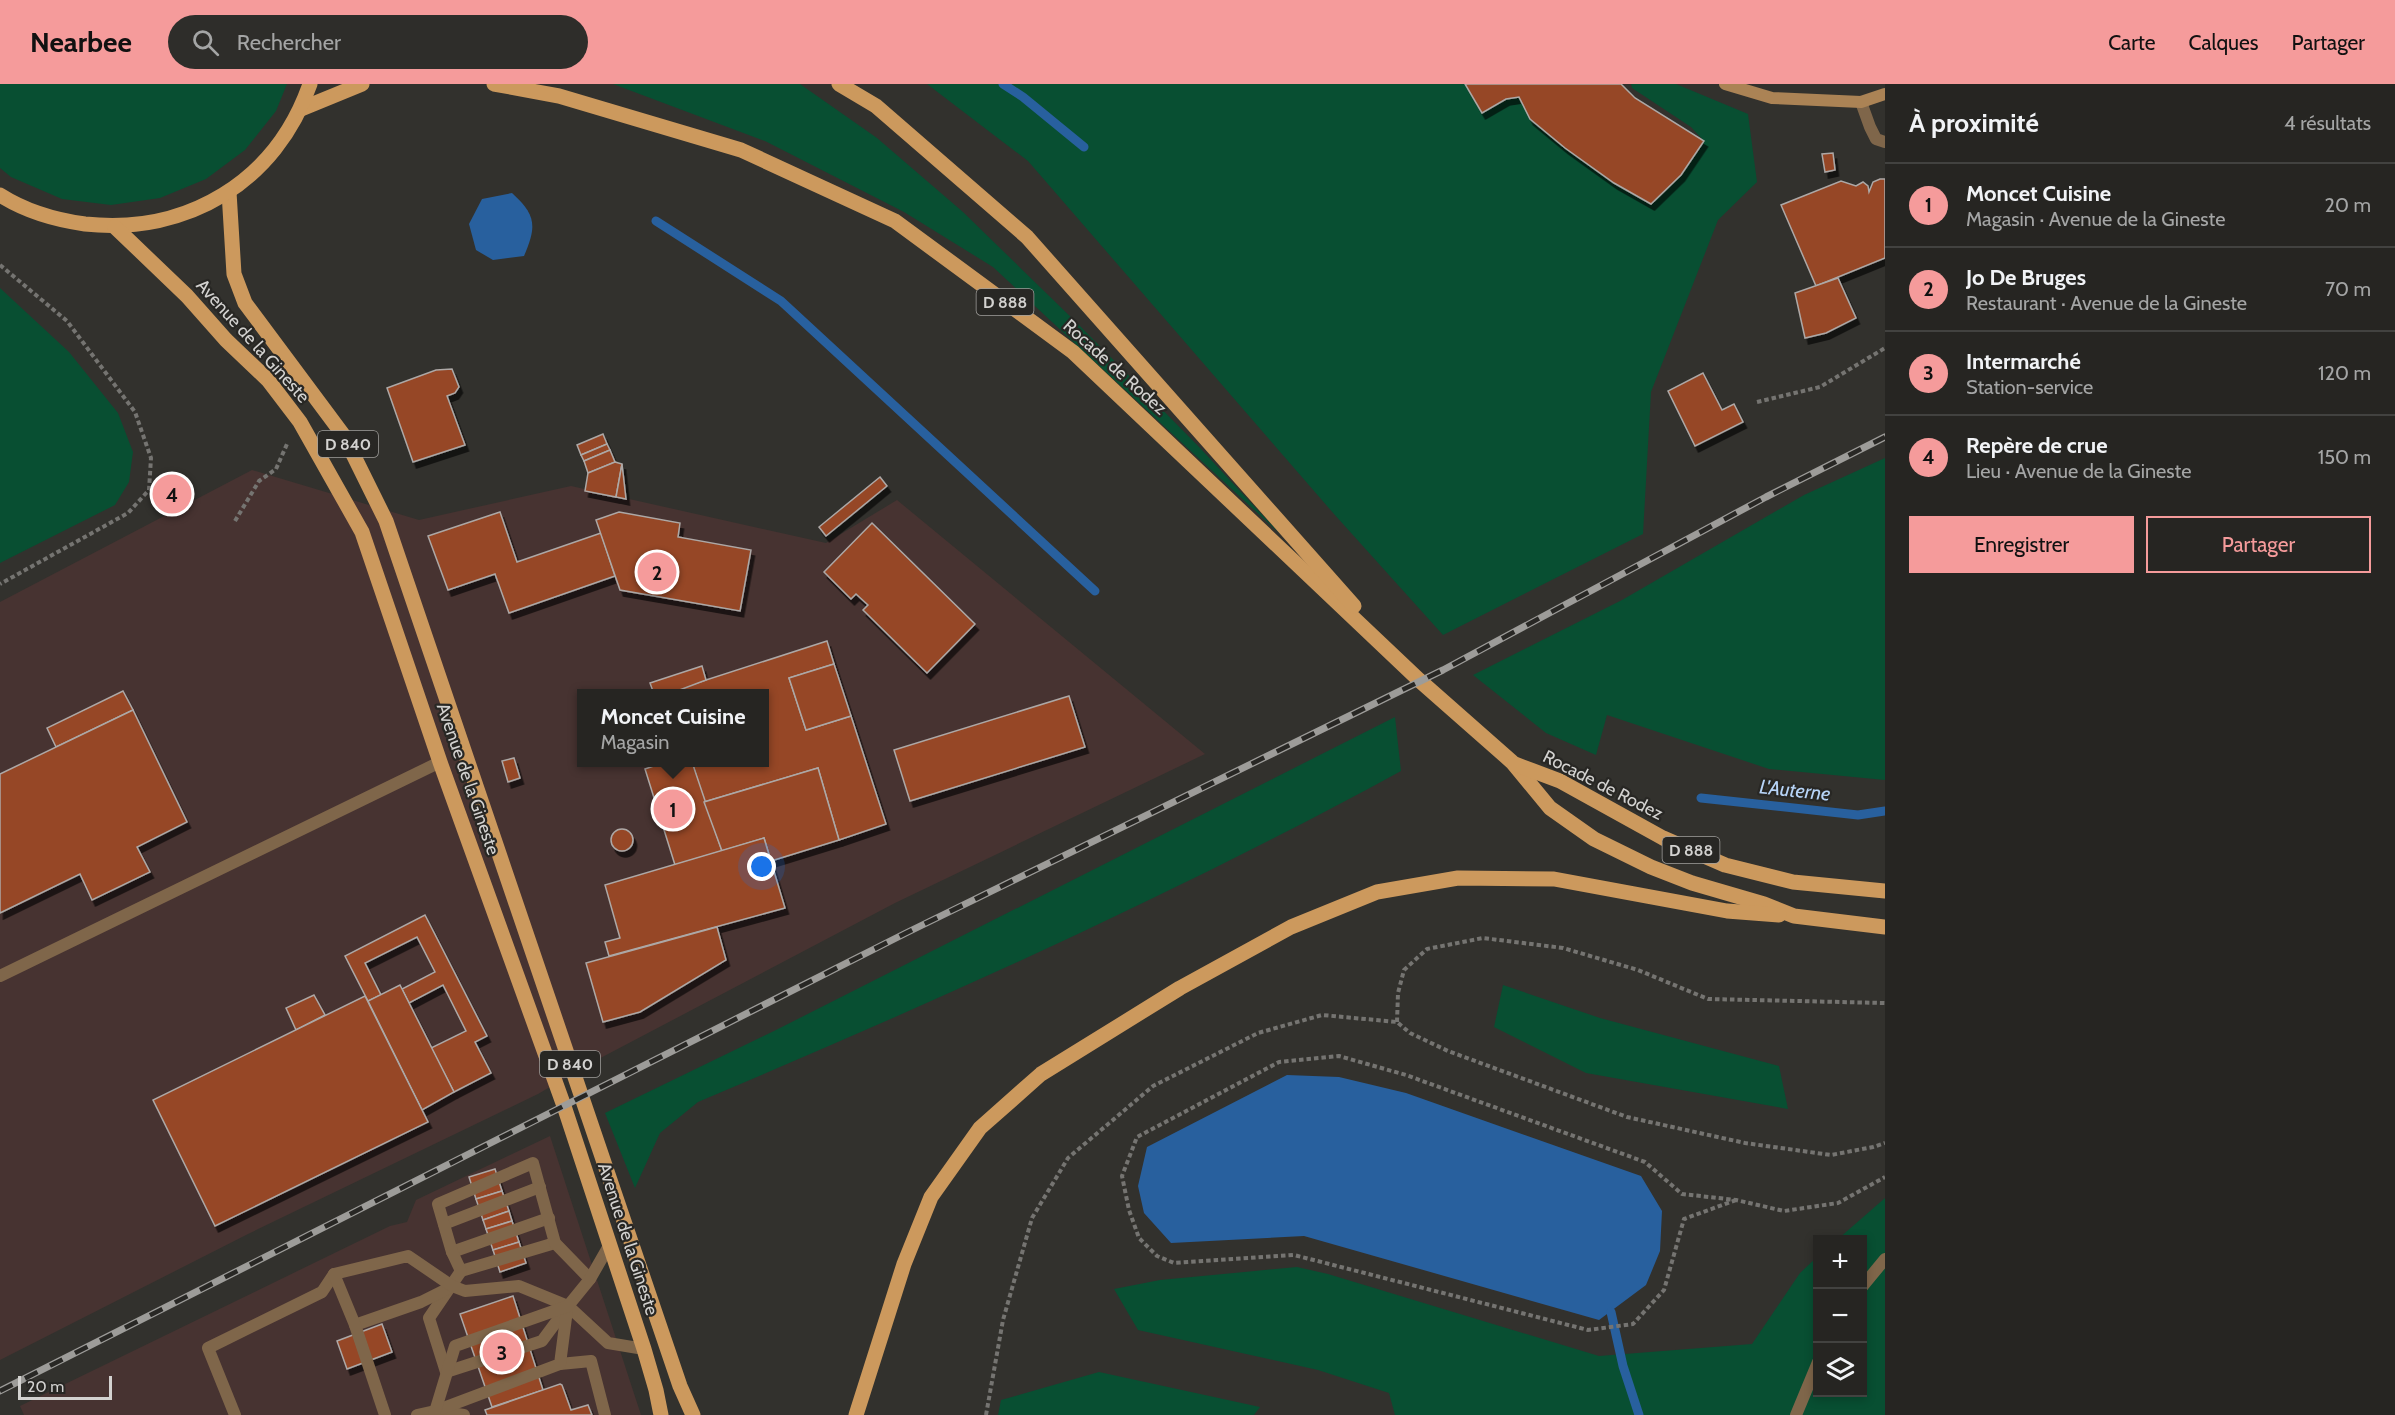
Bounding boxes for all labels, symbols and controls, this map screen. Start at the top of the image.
search box [168,15,588,69]
text: Nearbee [30,25,132,59]
icon: search [189,26,222,59]
text: Rechercher [237,29,341,56]
text: Carte [2108,30,2156,55]
text: Calques [2189,30,2259,55]
text: Partager [2292,30,2365,55]
text: À proximité [1909,107,2039,139]
text: 4 résultats [2284,111,2371,135]
text: Moncet Cuisine [1966,180,2111,207]
text: 1 [1925,193,1932,217]
text: 20 m [2325,193,2371,217]
text: Magasin · Avenue de la Gineste [1966,207,2225,231]
text: Jo De Bruges [1966,264,2086,291]
street label: Avenue de la Gineste [192,275,314,407]
text: 2 [1923,277,1934,301]
text: 70 m [2325,277,2371,301]
road number: D 888 [976,289,1034,315]
text: Restaurant · Avenue de la Gineste [1966,291,2247,315]
street label: Rocade de Rodez [1059,315,1172,420]
text: Intermarché [1966,348,2081,375]
text: 3 [1923,361,1934,385]
text: 120 m [2318,361,2371,385]
text: Station-service [1966,375,2093,399]
road number: D 840 [318,431,378,457]
text: Repère de crue [1966,432,2108,459]
text: 4 [1922,445,1935,469]
text: 150 m [2318,445,2371,469]
text: Lieu · Avenue de la Gineste [1966,459,2191,483]
pin: 4 [152,472,192,516]
button: Enregistrer [1909,516,2134,573]
button: Partager [2146,516,2371,573]
pin: 2 [638,550,676,594]
popup [577,689,769,767]
street label: Avenue de la Gineste [432,700,504,858]
text: Moncet Cuisine [600,703,746,730]
text: Magasin [600,730,669,754]
street label: Rocade de Rodez [1539,745,1667,825]
water label: L'Auterne [1758,774,1832,806]
pin: 1 [654,786,692,832]
road number: D 888 [1662,837,1720,863]
your location [747,852,776,881]
road number: D 840 [540,1051,600,1077]
street label: Avenue de la Gineste [593,1160,663,1318]
map controls [1813,1235,1867,1397]
button: + [1813,1235,1867,1289]
button: − [1813,1289,1867,1343]
pin: 3 [482,1330,522,1374]
button: layers [1813,1343,1867,1397]
scale bar [18,1373,112,1400]
text: 20 m [27,1377,64,1396]

